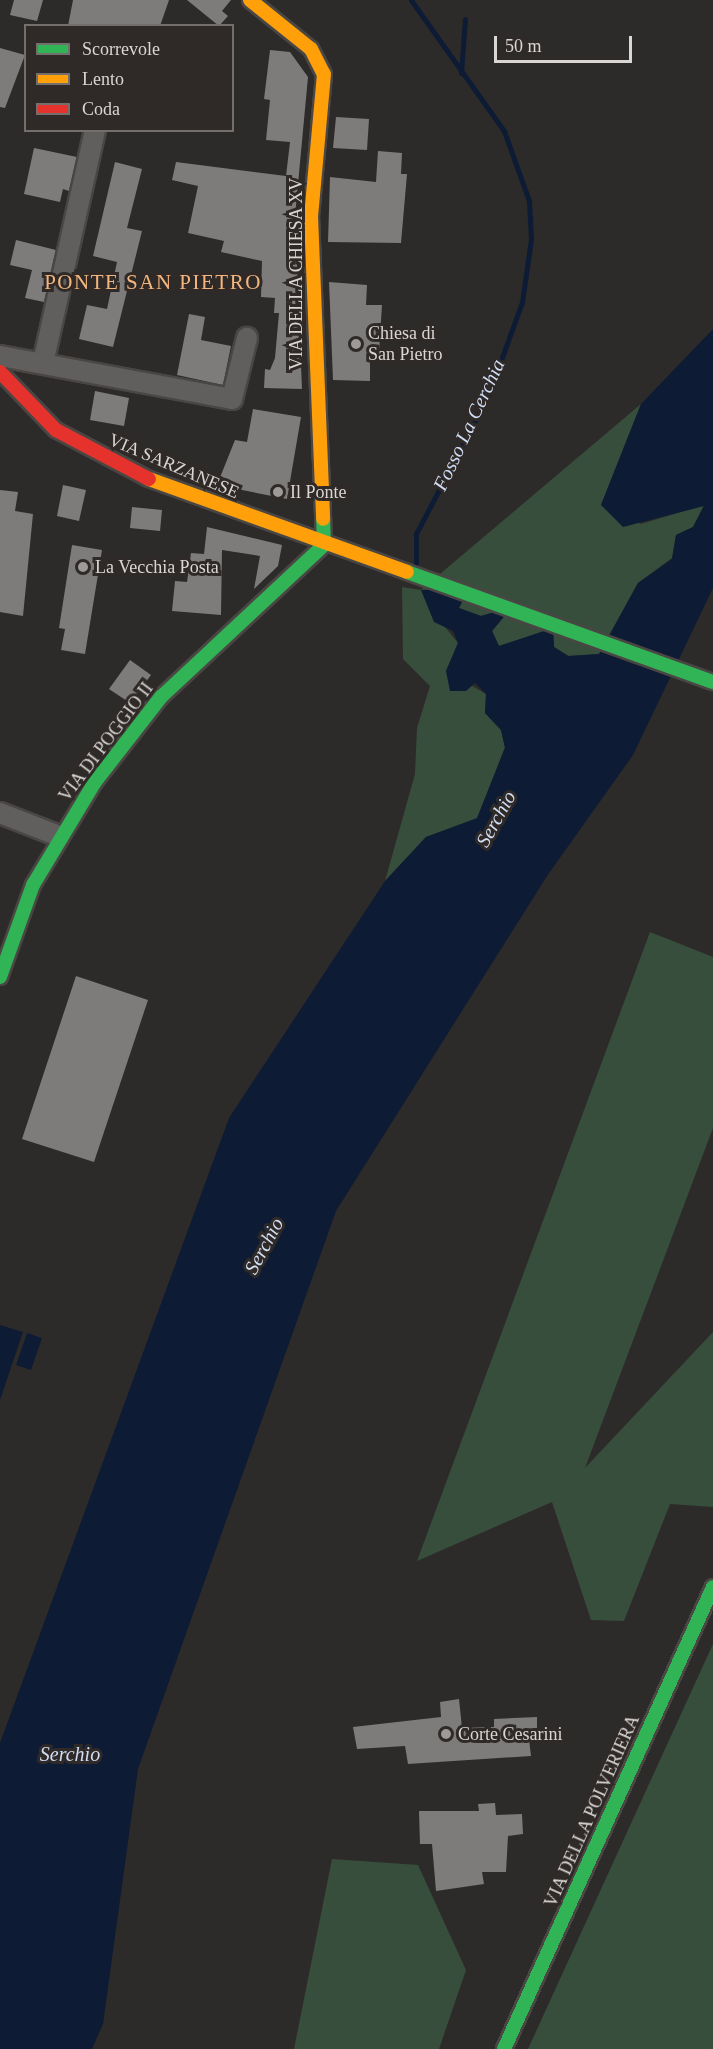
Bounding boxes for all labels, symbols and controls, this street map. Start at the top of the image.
legend [24,24,234,132]
scale bar [497,24,635,62]
text: 50 m [505,36,542,56]
text: Scorrevole [82,39,160,59]
text: Lento [82,69,124,89]
text: Coda [82,99,120,119]
street label: VIA DELLA CHIESA XV [285,176,307,372]
district label: PONTE SAN PIETRO [44,269,262,295]
place label: Chiesa di San Pietro [368,323,442,366]
marker: Chiesa di San Pietro [349,337,363,351]
water label: Fosso La Cerchia [428,355,510,495]
street label: VIA SARZANESE [105,429,243,503]
place label: Il Ponte [290,481,346,503]
marker: Il Ponte [271,485,285,499]
place label: La Vecchia Posta [95,556,219,578]
marker: La Vecchia Posta [76,560,90,574]
street label: VIA DI POGGIO II [54,678,158,806]
water label: Serchio [471,787,521,851]
water label: Serchio [239,1214,289,1278]
street label: VIA DELLA POLVERIERA [539,1711,645,1911]
place label: Corte Cesarini [458,1723,562,1745]
marker: Corte Cesarini [439,1727,453,1741]
water label: Serchio [40,1742,100,1766]

